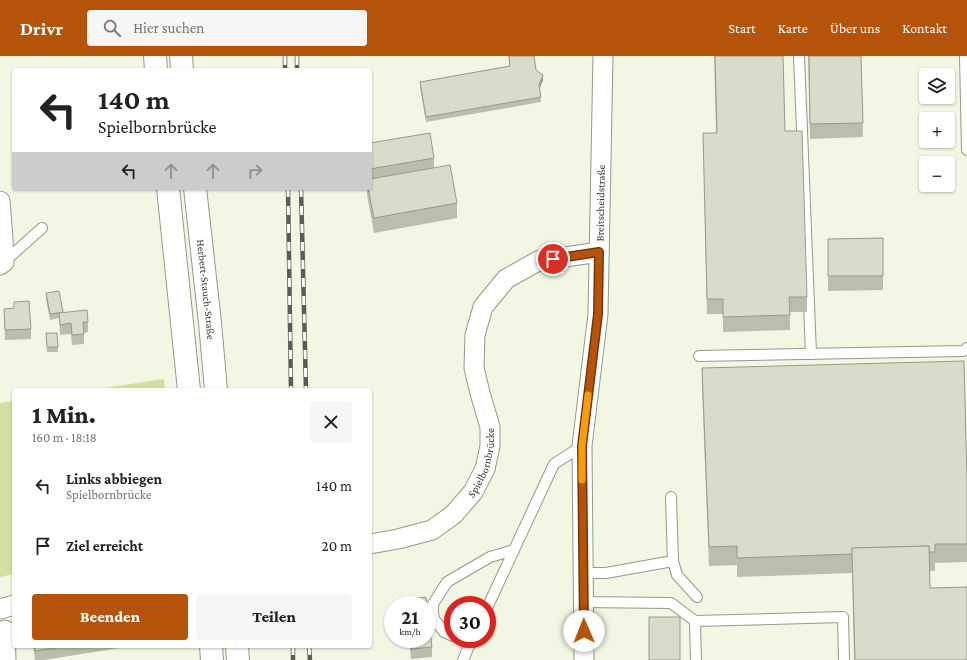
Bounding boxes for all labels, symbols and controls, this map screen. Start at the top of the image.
search box [87,10,367,46]
icon: search [101,17,123,39]
text: Drivr [20,18,63,39]
text: Hier suchen [133,20,204,36]
text: Start [729,20,756,36]
text: Karte [778,20,808,36]
text: Über uns [830,20,880,36]
text: Kontakt [902,20,947,36]
map controls [919,68,955,192]
button: layers [919,68,955,104]
icon: left [32,84,84,136]
text: 140 m [98,84,170,115]
button: + [919,112,955,148]
text: Spielbornbrücke [98,117,216,137]
button: − [919,156,955,192]
icon: left [118,160,140,182]
icon: ahead [160,160,182,182]
icon: ahead [202,160,224,182]
icon: right [244,160,266,182]
street label: Breitscheidstraße [593,164,607,242]
street label: Herbert-Stauch-Straße [195,239,217,340]
pin [536,242,570,276]
icon: arrive [542,248,564,270]
text: 1 Min. [32,401,96,428]
button: close [310,401,352,443]
street label: Spielbornbrücke [465,428,496,500]
text: 160 m · 18:18 [32,430,97,445]
text: Links abbiegen [66,471,162,487]
icon: left [32,475,54,497]
text: 140 m [316,478,352,494]
text: Spielbornbrücke [66,487,152,502]
icon: arrive [32,535,54,557]
text: Ziel erreicht [66,538,143,554]
text: 20 m [322,538,352,554]
button: Beenden [32,594,188,640]
button: Teilen [196,594,352,640]
speed limit sign: 30 [444,596,496,648]
text: 21 [401,606,419,628]
position arrow [563,610,605,652]
text: km/h [399,626,421,637]

